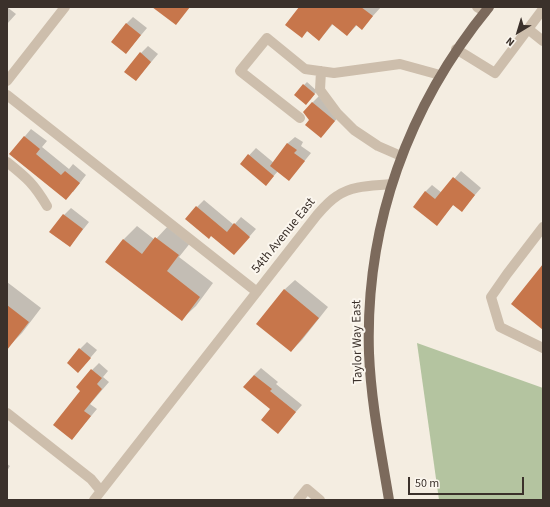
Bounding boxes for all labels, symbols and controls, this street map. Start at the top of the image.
north arrow [498,12,538,52]
text: N [503,34,518,50]
street label: 54th Avenue East [249,195,319,277]
street label: Taylor Way East [349,300,367,384]
scale bar [410,469,526,495]
text: 50 m [415,475,439,492]

